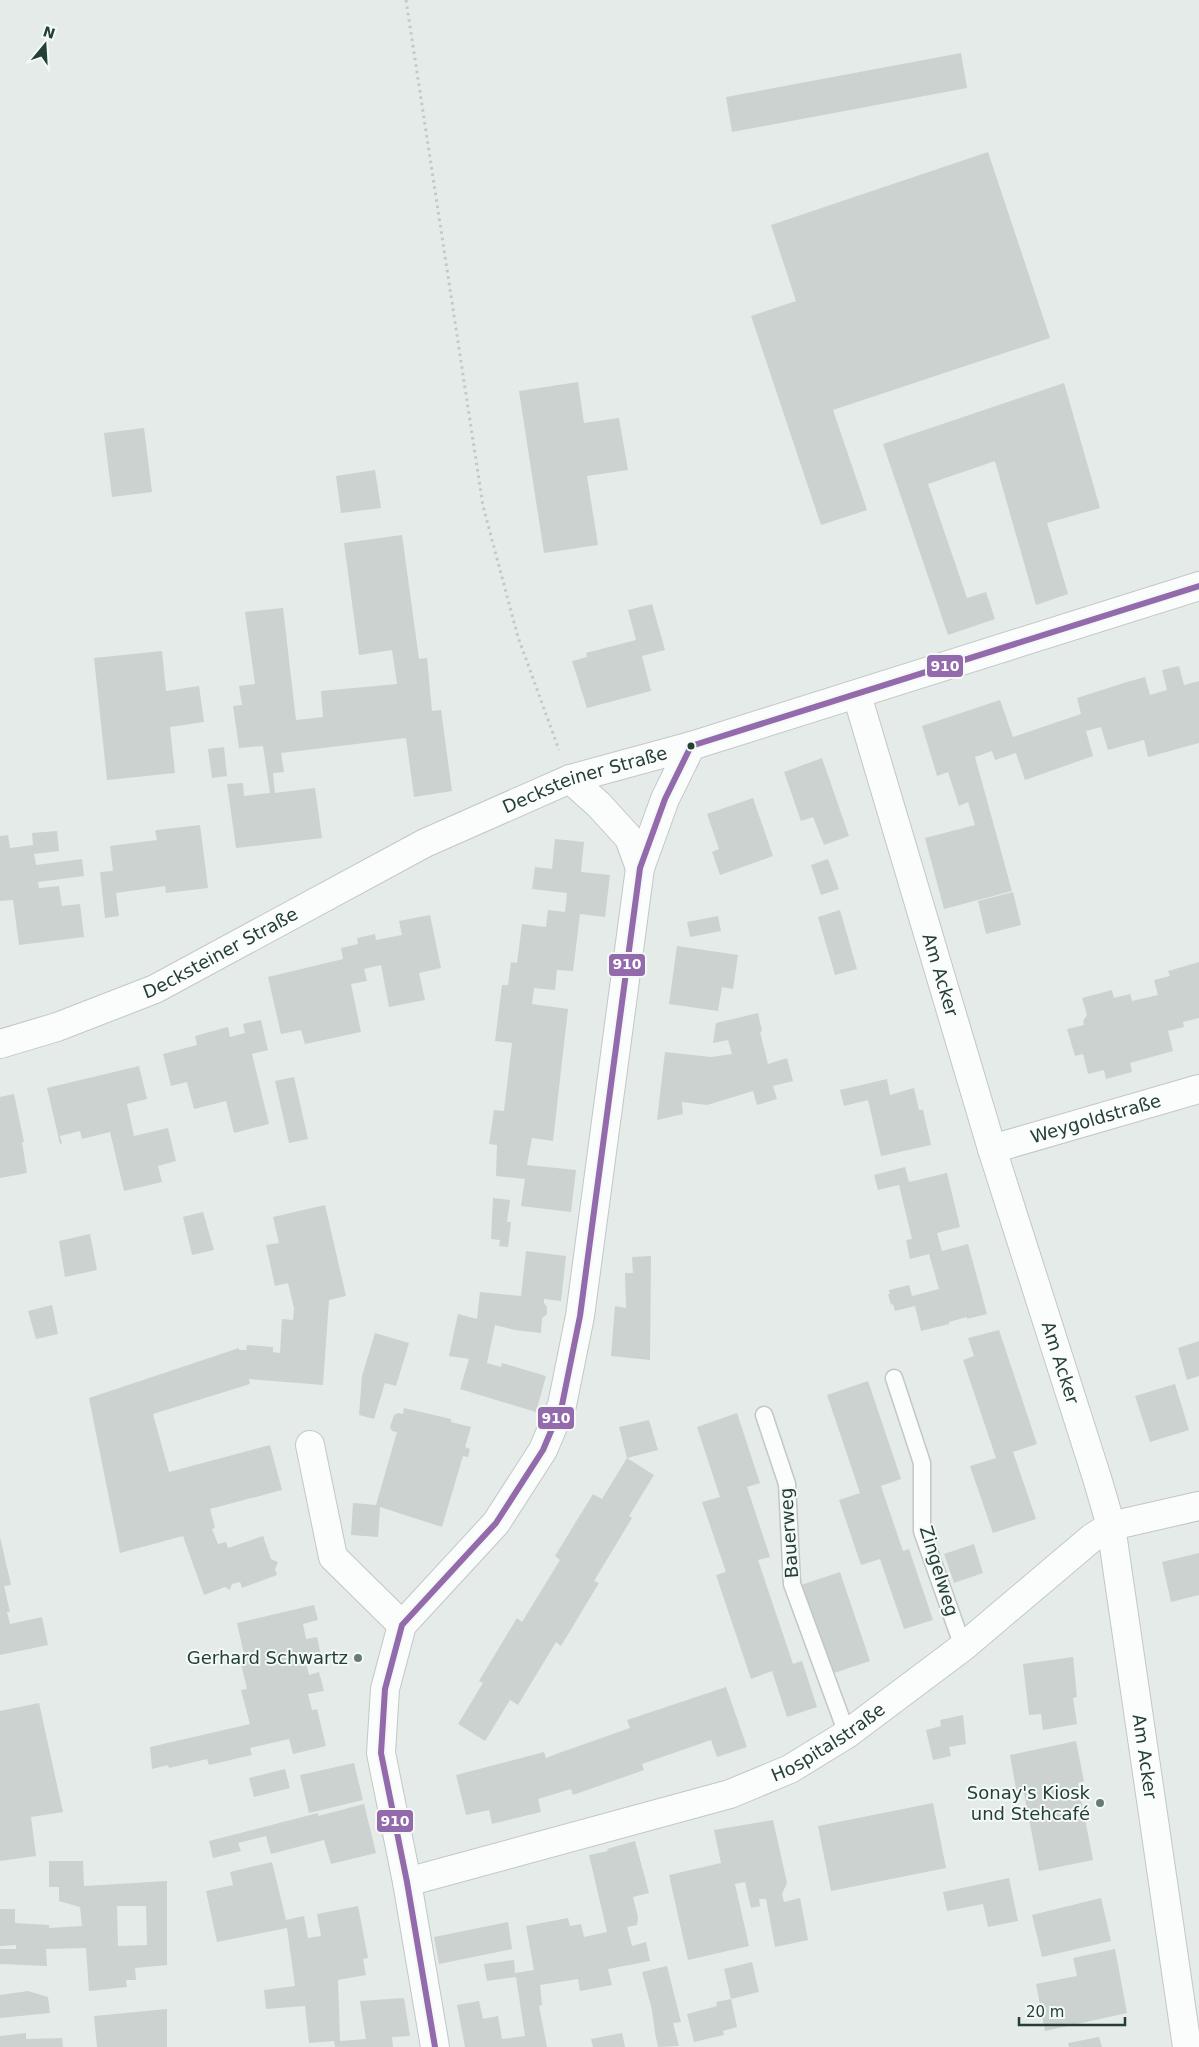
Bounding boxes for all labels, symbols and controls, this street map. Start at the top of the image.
north arrow [20,20,70,70]
text: N [41,23,57,42]
line badge: 910 [926,654,964,678]
text: 910 [930,658,960,674]
unlabelled marker [686,741,696,751]
street label: Decksteiner Straße [499,742,669,817]
street label: Decksteiner Straße [140,903,301,1003]
street label: Am Acker [918,931,963,1019]
line badge: 910 [608,953,646,977]
text: 910 [612,956,642,972]
street label: Weygoldstraße [1028,1090,1163,1147]
street label: Am Acker [1038,1319,1084,1407]
line badge: 910 [537,1406,575,1430]
text: 910 [541,1410,571,1426]
street label: Bauerweg [775,1487,802,1579]
street label: Zingelweg [916,1523,963,1619]
place label: Gerhard Schwartz [187,1647,348,1668]
marker: Gerhard Schwartz [352,1652,364,1664]
street label: Hospitalstraße [768,1698,889,1786]
street label: Am Acker [1129,1713,1162,1801]
place label: Sonay's Kiosk und Stehcafé [967,1782,1091,1824]
marker: Sonay's Kiosk und Stehcafé [1094,1797,1106,1809]
line badge: 910 [376,1809,414,1833]
text: 910 [380,1813,410,1829]
scale bar [1019,1994,1125,2026]
text: 20 m [1026,2003,1064,2021]

